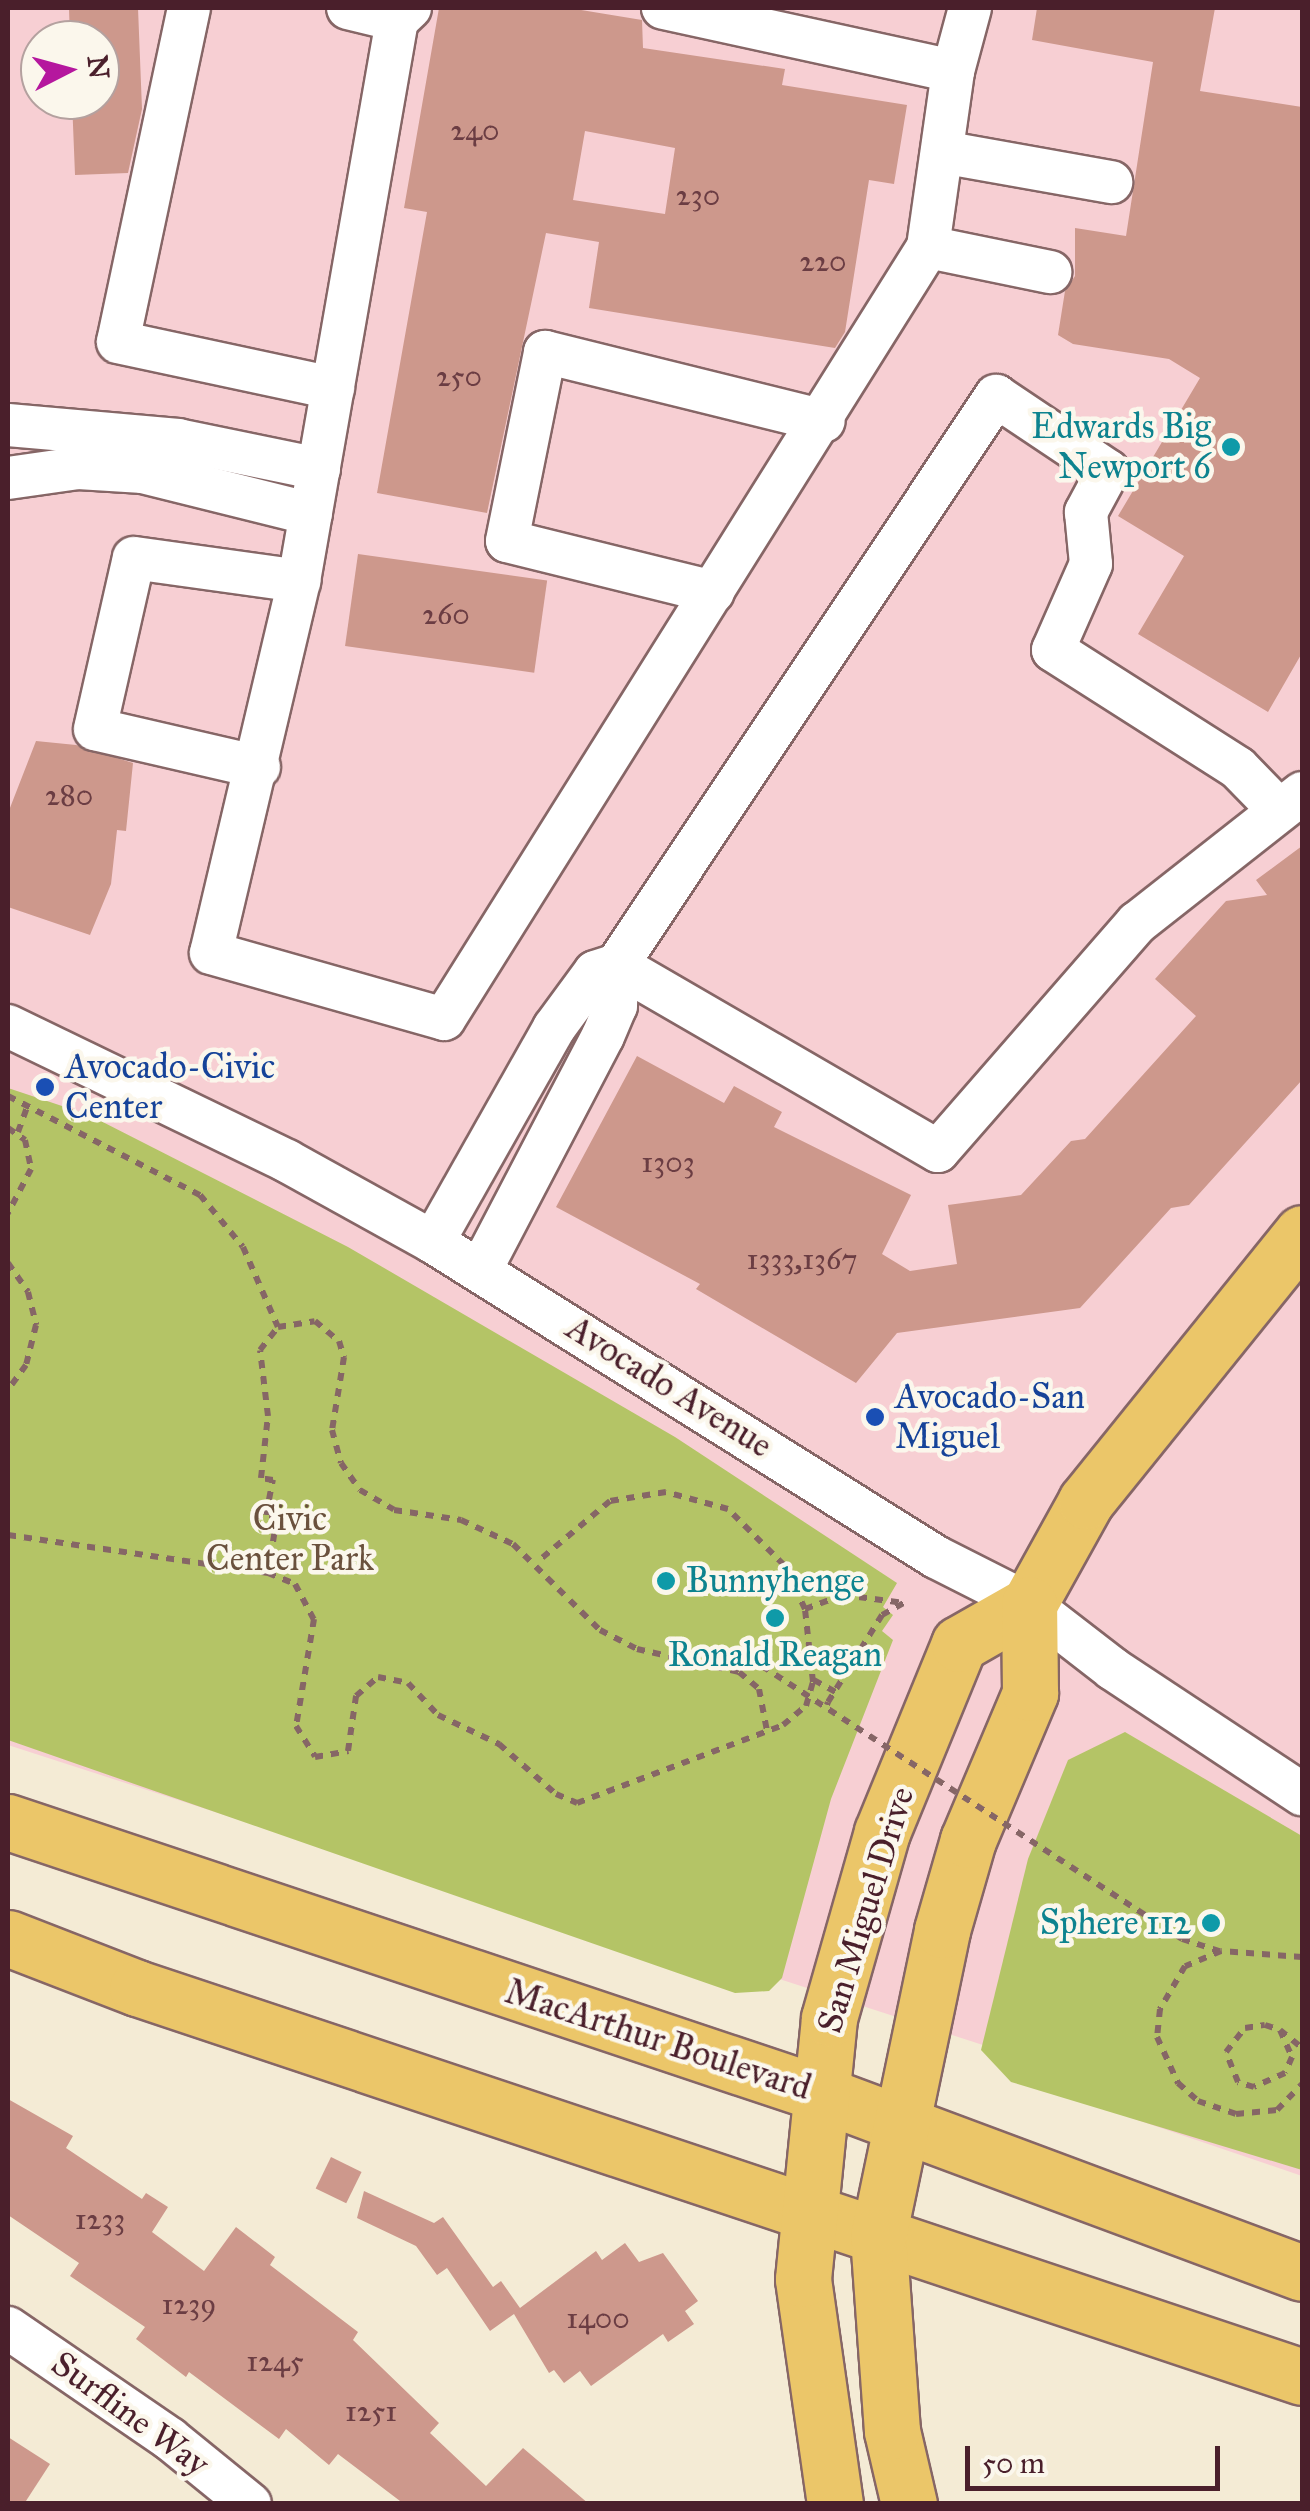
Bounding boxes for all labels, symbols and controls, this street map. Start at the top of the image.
north arrow [20,20,120,120]
text: N [80,53,117,81]
house number: 240 [451,112,499,148]
house number: 230 [676,177,720,213]
house number: 220 [800,243,846,279]
house number: 250 [436,358,482,394]
place label: Edwards Big Newport 6 [1031,406,1211,488]
marker: Edwards Big Newport 6 [1220,436,1242,458]
house number: 260 [422,596,470,632]
house number: 280 [45,777,93,813]
place label: Avocado-Civic Center [65,1046,275,1128]
marker: Avocado-Civic Center [34,1076,56,1098]
house number: 1303 [641,1144,695,1180]
house number: 1333,1367 [747,1241,857,1277]
street label: Avocado Avenue [559,1307,779,1467]
place label: Avocado-San Miguel [895,1376,1085,1458]
marker: Avocado-San Miguel [864,1406,886,1428]
park label: Civic Center Park [206,1498,374,1580]
place label: Bunnyhenge [686,1560,865,1602]
marker: Bunnyhenge [655,1570,677,1592]
marker: Ronald Reagan [764,1607,786,1629]
place label: Ronald Reagan [668,1634,882,1676]
street label: San Miguel Drive [809,1782,923,2038]
place label: Sphere 112 [1040,1902,1191,1944]
marker: Sphere 112 [1200,1912,1222,1934]
street label: MacArthur Boulevard [500,1971,816,2109]
house number: 1233 [75,2201,125,2237]
house number: 1239 [162,2286,216,2322]
house number: 1400 [566,2300,630,2336]
street label: Surfline Way [43,2343,217,2485]
house number: 1245 [246,2343,304,2379]
house number: 1251 [345,2393,397,2429]
scale bar [970,2426,1225,2488]
text: 50 m [982,2445,1045,2481]

